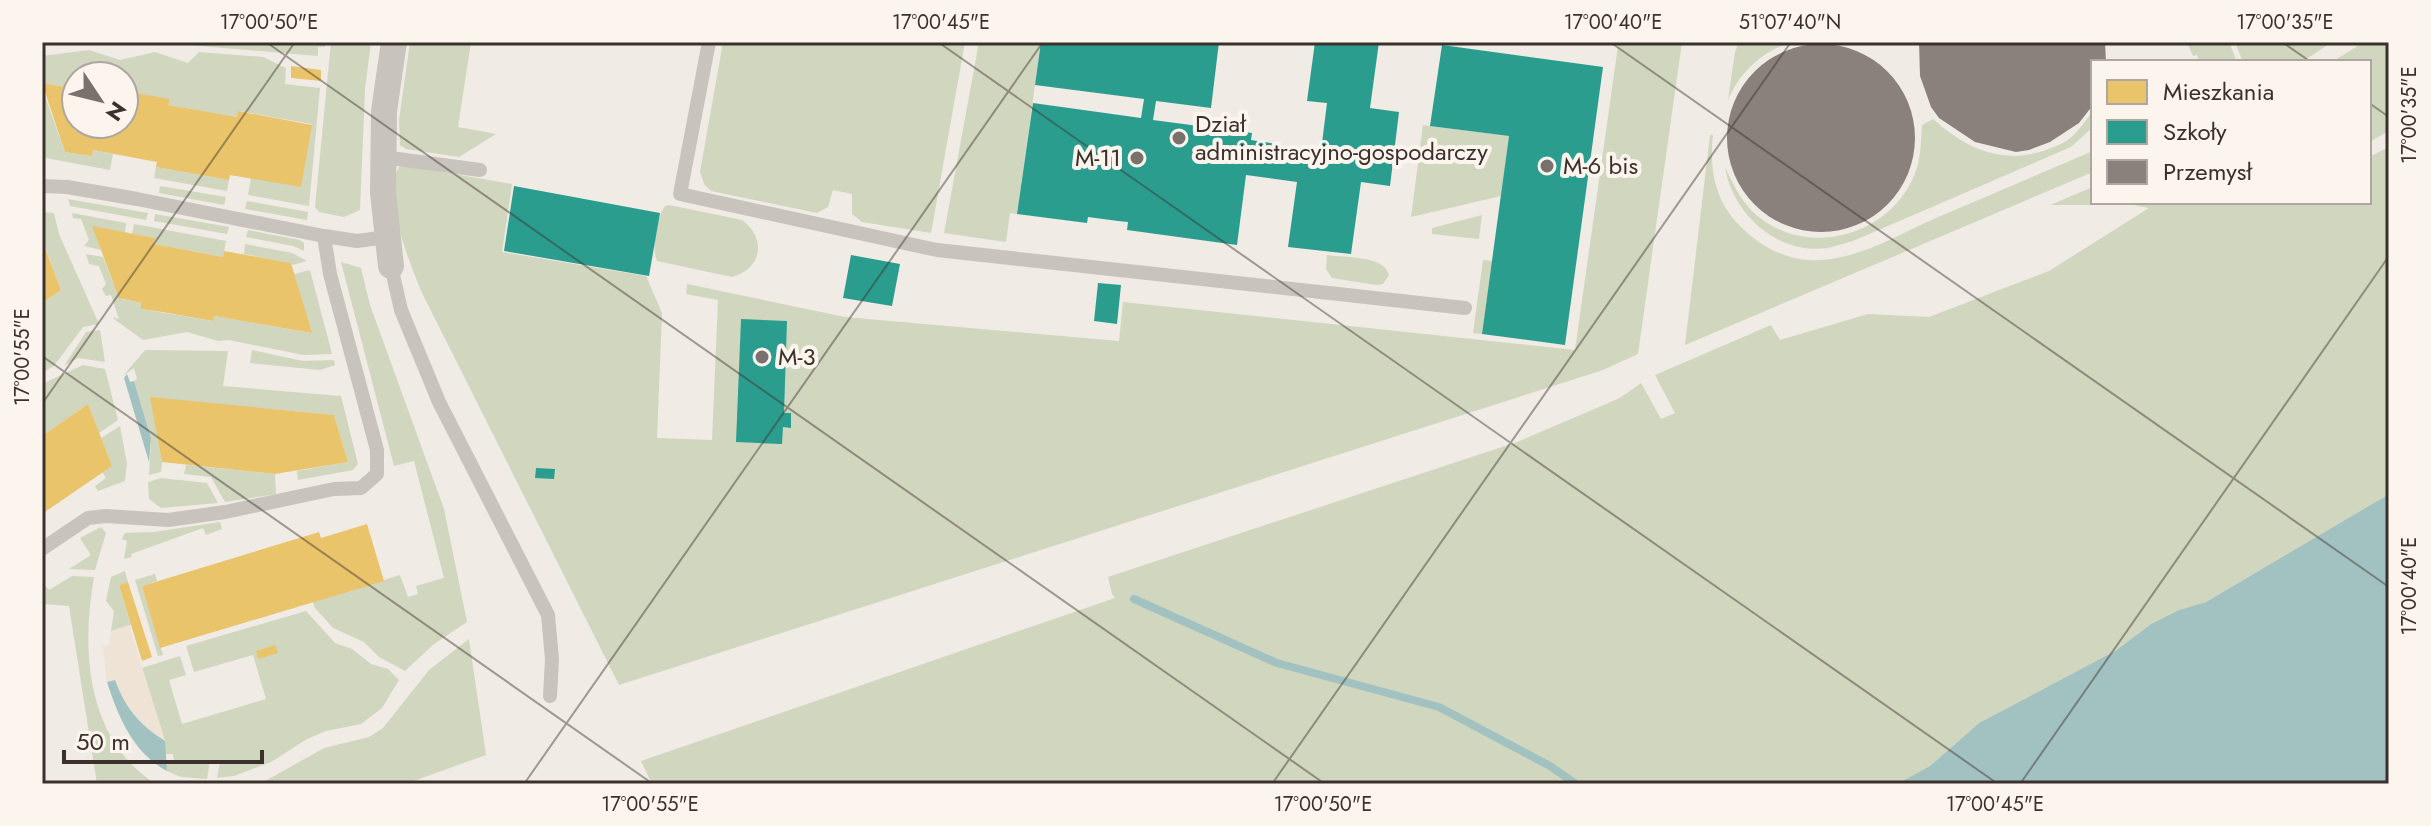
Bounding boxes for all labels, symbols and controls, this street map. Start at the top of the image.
text: 17°00'50"E [220,8,318,37]
text: 17°00'45"E [892,8,990,37]
text: 17°00'40"E [1564,8,1662,37]
text: 51°07'40"N [1739,8,1841,37]
text: 17°00'35"E [2236,8,2334,37]
north arrow [60,60,140,140]
legend [2091,60,2371,204]
text: 17°00'35"E [2395,66,2424,164]
text: Mieszkania [2163,74,2274,109]
text: N [98,95,134,128]
place label: Dział administracyjno-gospodarczy [1195,106,1488,169]
text: Szkoły [2163,114,2227,149]
marker: Dział administracyjno-gospodarczy [1170,129,1188,147]
place label: M-11 [1075,140,1121,175]
place label: M-6 bis [1563,148,1638,183]
marker: M-11 [1128,149,1146,167]
text: Przemysł [2163,154,2253,189]
marker: M-6 bis [1538,157,1556,175]
text: 17°00'55"E [8,308,37,406]
place label: M-3 [778,339,816,374]
marker: M-3 [753,348,771,366]
text: 17°00'40"E [2395,537,2424,635]
scale bar [64,714,262,764]
text: 50 m [76,724,130,759]
text: 17°00'55"E [601,790,699,819]
text: 17°00'50"E [1274,790,1372,819]
text: 17°00'45"E [1946,790,2044,819]

